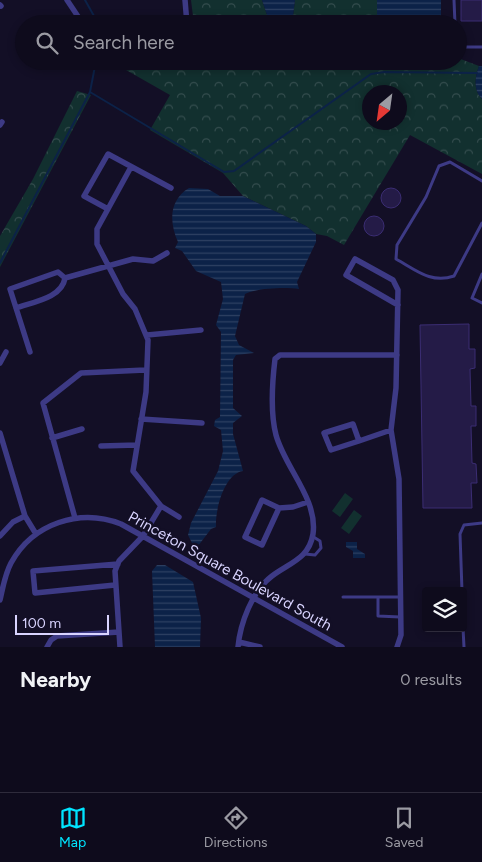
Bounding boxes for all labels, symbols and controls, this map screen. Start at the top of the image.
search box [15,15,467,70]
icon: search [33,29,61,57]
text: Search here [73,31,175,54]
north arrow [362,85,407,130]
street label: Princeton Square Boulevard South [125,507,335,635]
map controls [422,587,467,632]
button: layers [422,587,467,632]
scale bar [15,612,109,635]
text: 100 m [22,615,61,632]
text: Nearby [20,667,91,692]
text: 0 results [400,670,462,689]
tab: Map [59,804,87,851]
tab: Directions [204,804,268,851]
tab: Saved [385,804,423,851]

